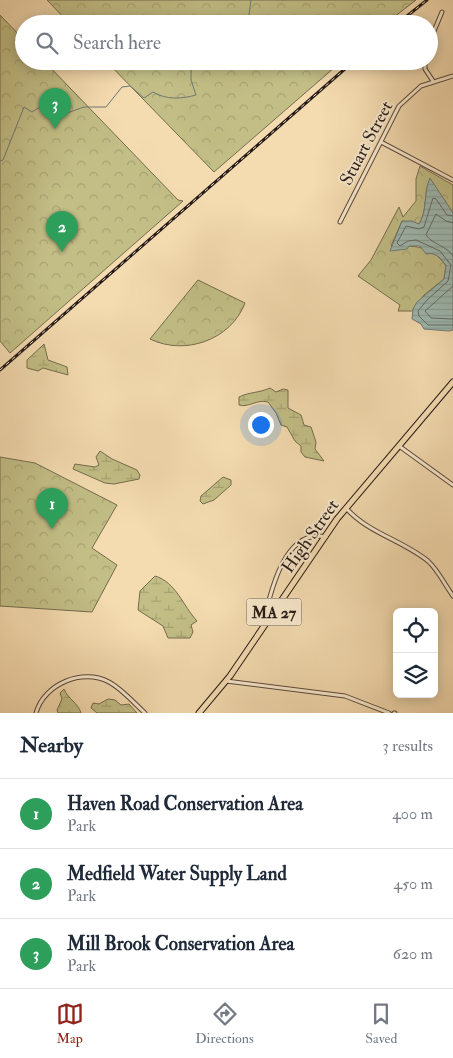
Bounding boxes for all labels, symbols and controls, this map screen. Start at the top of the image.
search box [15,15,438,70]
icon: search [33,29,61,57]
text: Search here [73,31,161,55]
pin: 3 [39,88,71,129]
street label: Stuart Street [335,97,398,189]
pin: 2 [46,211,78,252]
your location [248,412,274,438]
pin: 1 [36,488,68,529]
street label: High Street [277,495,344,578]
road number: MA 27 [246,598,302,626]
map controls [393,608,438,698]
button: locate [393,608,438,653]
button: layers [393,653,438,698]
text: Nearby [20,732,83,759]
text: 3 results [382,736,433,756]
text: Haven Road Conservation Area [67,792,303,816]
text: 1 [33,804,39,824]
text: 400 m [392,804,433,824]
text: Park [67,816,96,836]
text: Medfield Water Supply Land [67,862,287,886]
text: 2 [32,874,40,894]
text: 450 m [394,874,433,894]
text: Park [67,886,96,906]
text: Mill Brook Conservation Area [67,932,294,956]
text: 3 [33,944,39,964]
text: 620 m [393,944,433,964]
text: Park [67,956,96,976]
tab: Map [56,1000,84,1047]
tab: Directions [195,1000,254,1047]
tab: Saved [365,1000,397,1047]

